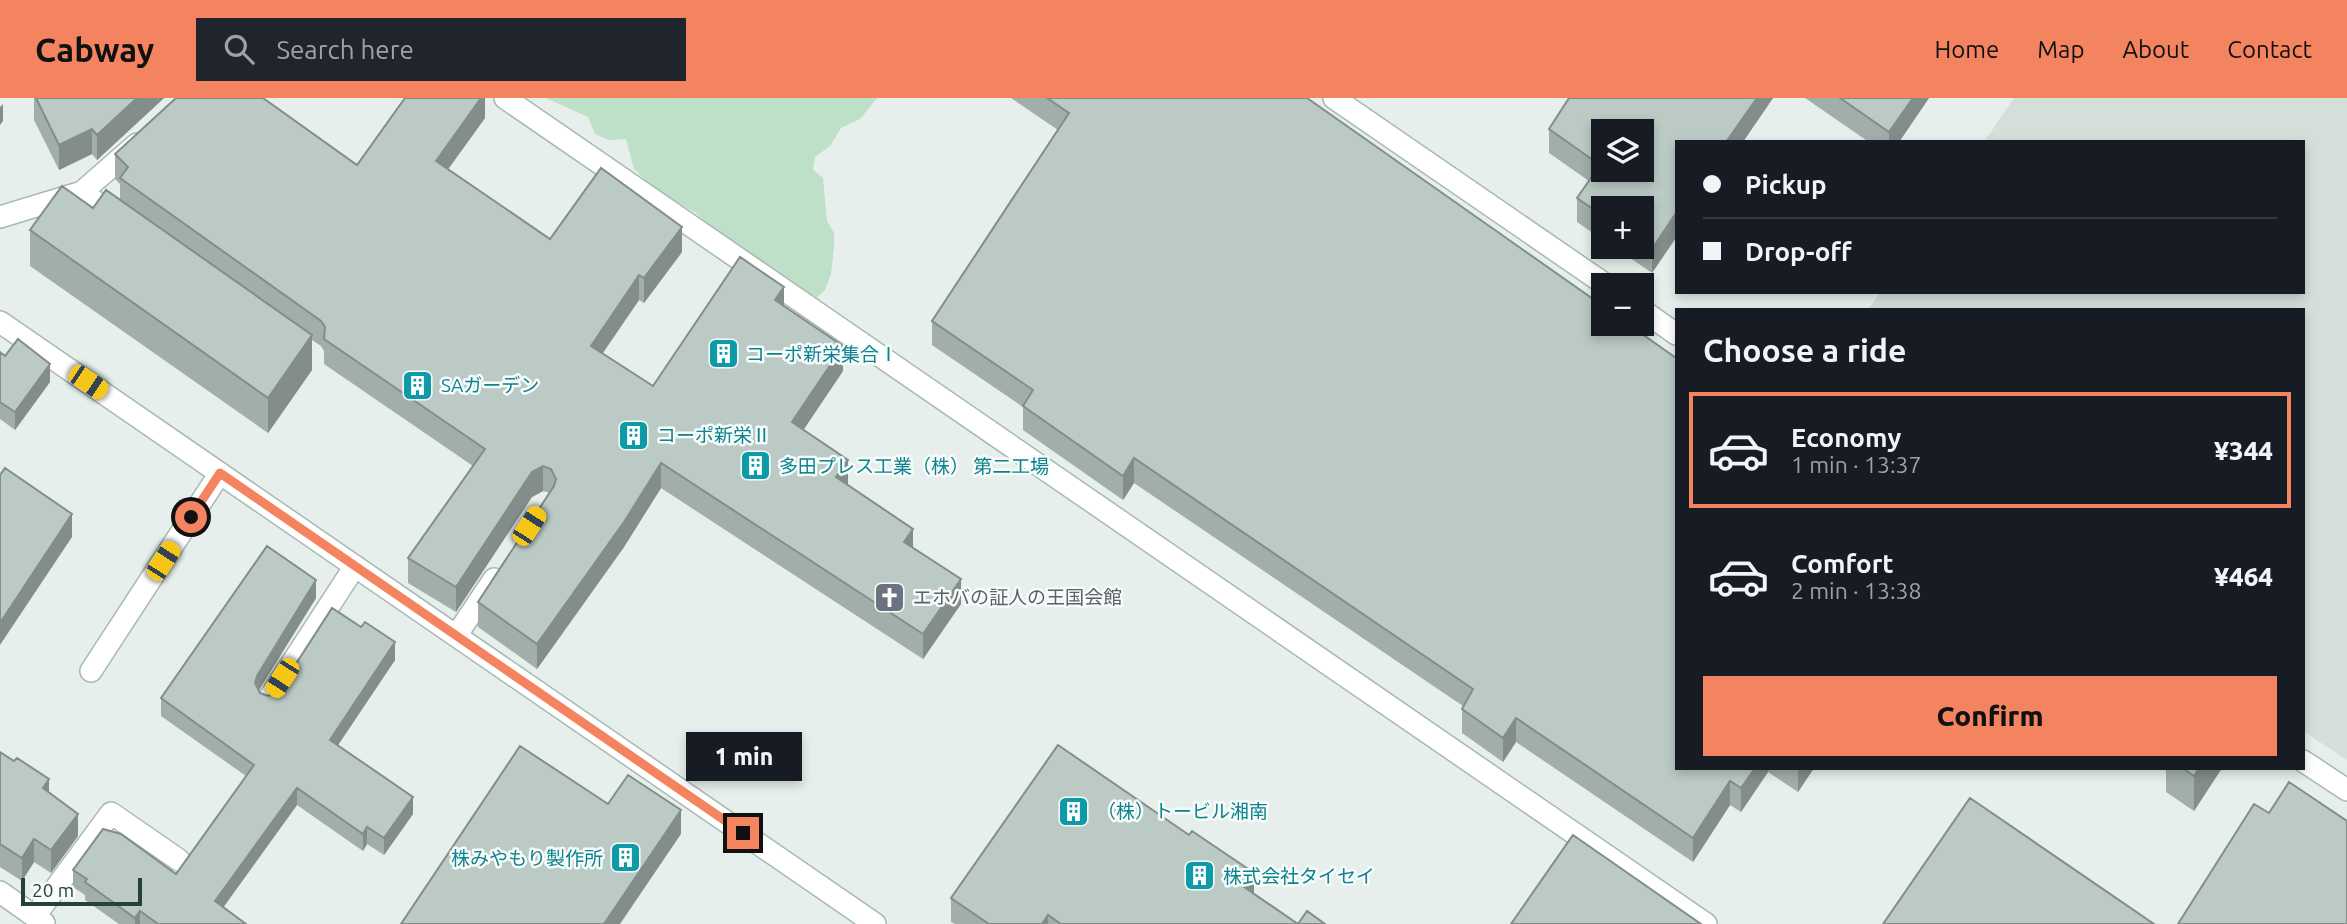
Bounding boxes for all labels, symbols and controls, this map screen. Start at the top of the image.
search box [196,18,686,81]
icon: search [220,30,258,68]
text: Cabway [35,31,154,68]
text: Search here [276,35,414,64]
text: Home [1934,36,1999,63]
text: Map [2037,36,2084,63]
text: About [2122,36,2189,63]
text: Contact [2227,36,2312,63]
map controls [1591,119,1654,336]
button: layers [1591,119,1654,182]
text: Pickup [1745,170,1827,199]
button: + [1591,196,1654,259]
text: Drop-off [1745,237,1852,266]
button: − [1591,273,1654,336]
text: Choose a ride [1703,332,1906,368]
building icon: コーポ新栄集合Ⅰ [706,337,740,371]
place label: コーポ新栄集合Ⅰ [746,343,898,365]
car [65,362,112,402]
building icon: SAガーデン [401,368,435,402]
place label: SAガーデン [441,374,539,396]
building icon: コーポ新栄Ⅱ [617,418,651,452]
icon: car [1707,419,1770,482]
text: Economy [1791,423,1901,452]
place label: コーポ新栄Ⅱ [657,424,771,446]
text: ¥344 [2214,436,2273,465]
building icon: 多田プレス工業（株） 第二工場 [739,449,773,483]
text: 1 min · 13:37 [1791,452,1922,477]
place label: 多田プレス工業（株） 第二工場 [779,455,1049,477]
route start [175,501,207,533]
car [509,503,550,549]
car [143,538,184,584]
icon: car [1707,545,1770,608]
text: Comfort [1791,549,1894,578]
text: ¥464 [2214,562,2273,591]
text: 2 min · 13:38 [1791,578,1922,603]
church icon: エホバの証人の王国会館 [873,580,907,614]
place label: エホバの証人の王国会館 [913,586,1122,608]
car [262,655,303,701]
button: Confirm [1703,676,2277,756]
callout: 1 min [685,732,801,780]
text: 1 min [715,744,773,769]
building icon: （株）トービル湘南 [1057,794,1091,828]
place label: （株）トービル湘南 [1097,800,1268,822]
route end [727,817,759,849]
building icon: 株みやもり製作所 [609,841,643,875]
place label: 株みやもり製作所 [451,847,603,869]
building icon: 株式会社タイセイ [1183,859,1217,893]
place label: 株式会社タイセイ [1223,865,1375,887]
scale bar [21,875,142,907]
text: 20 m [32,879,74,901]

